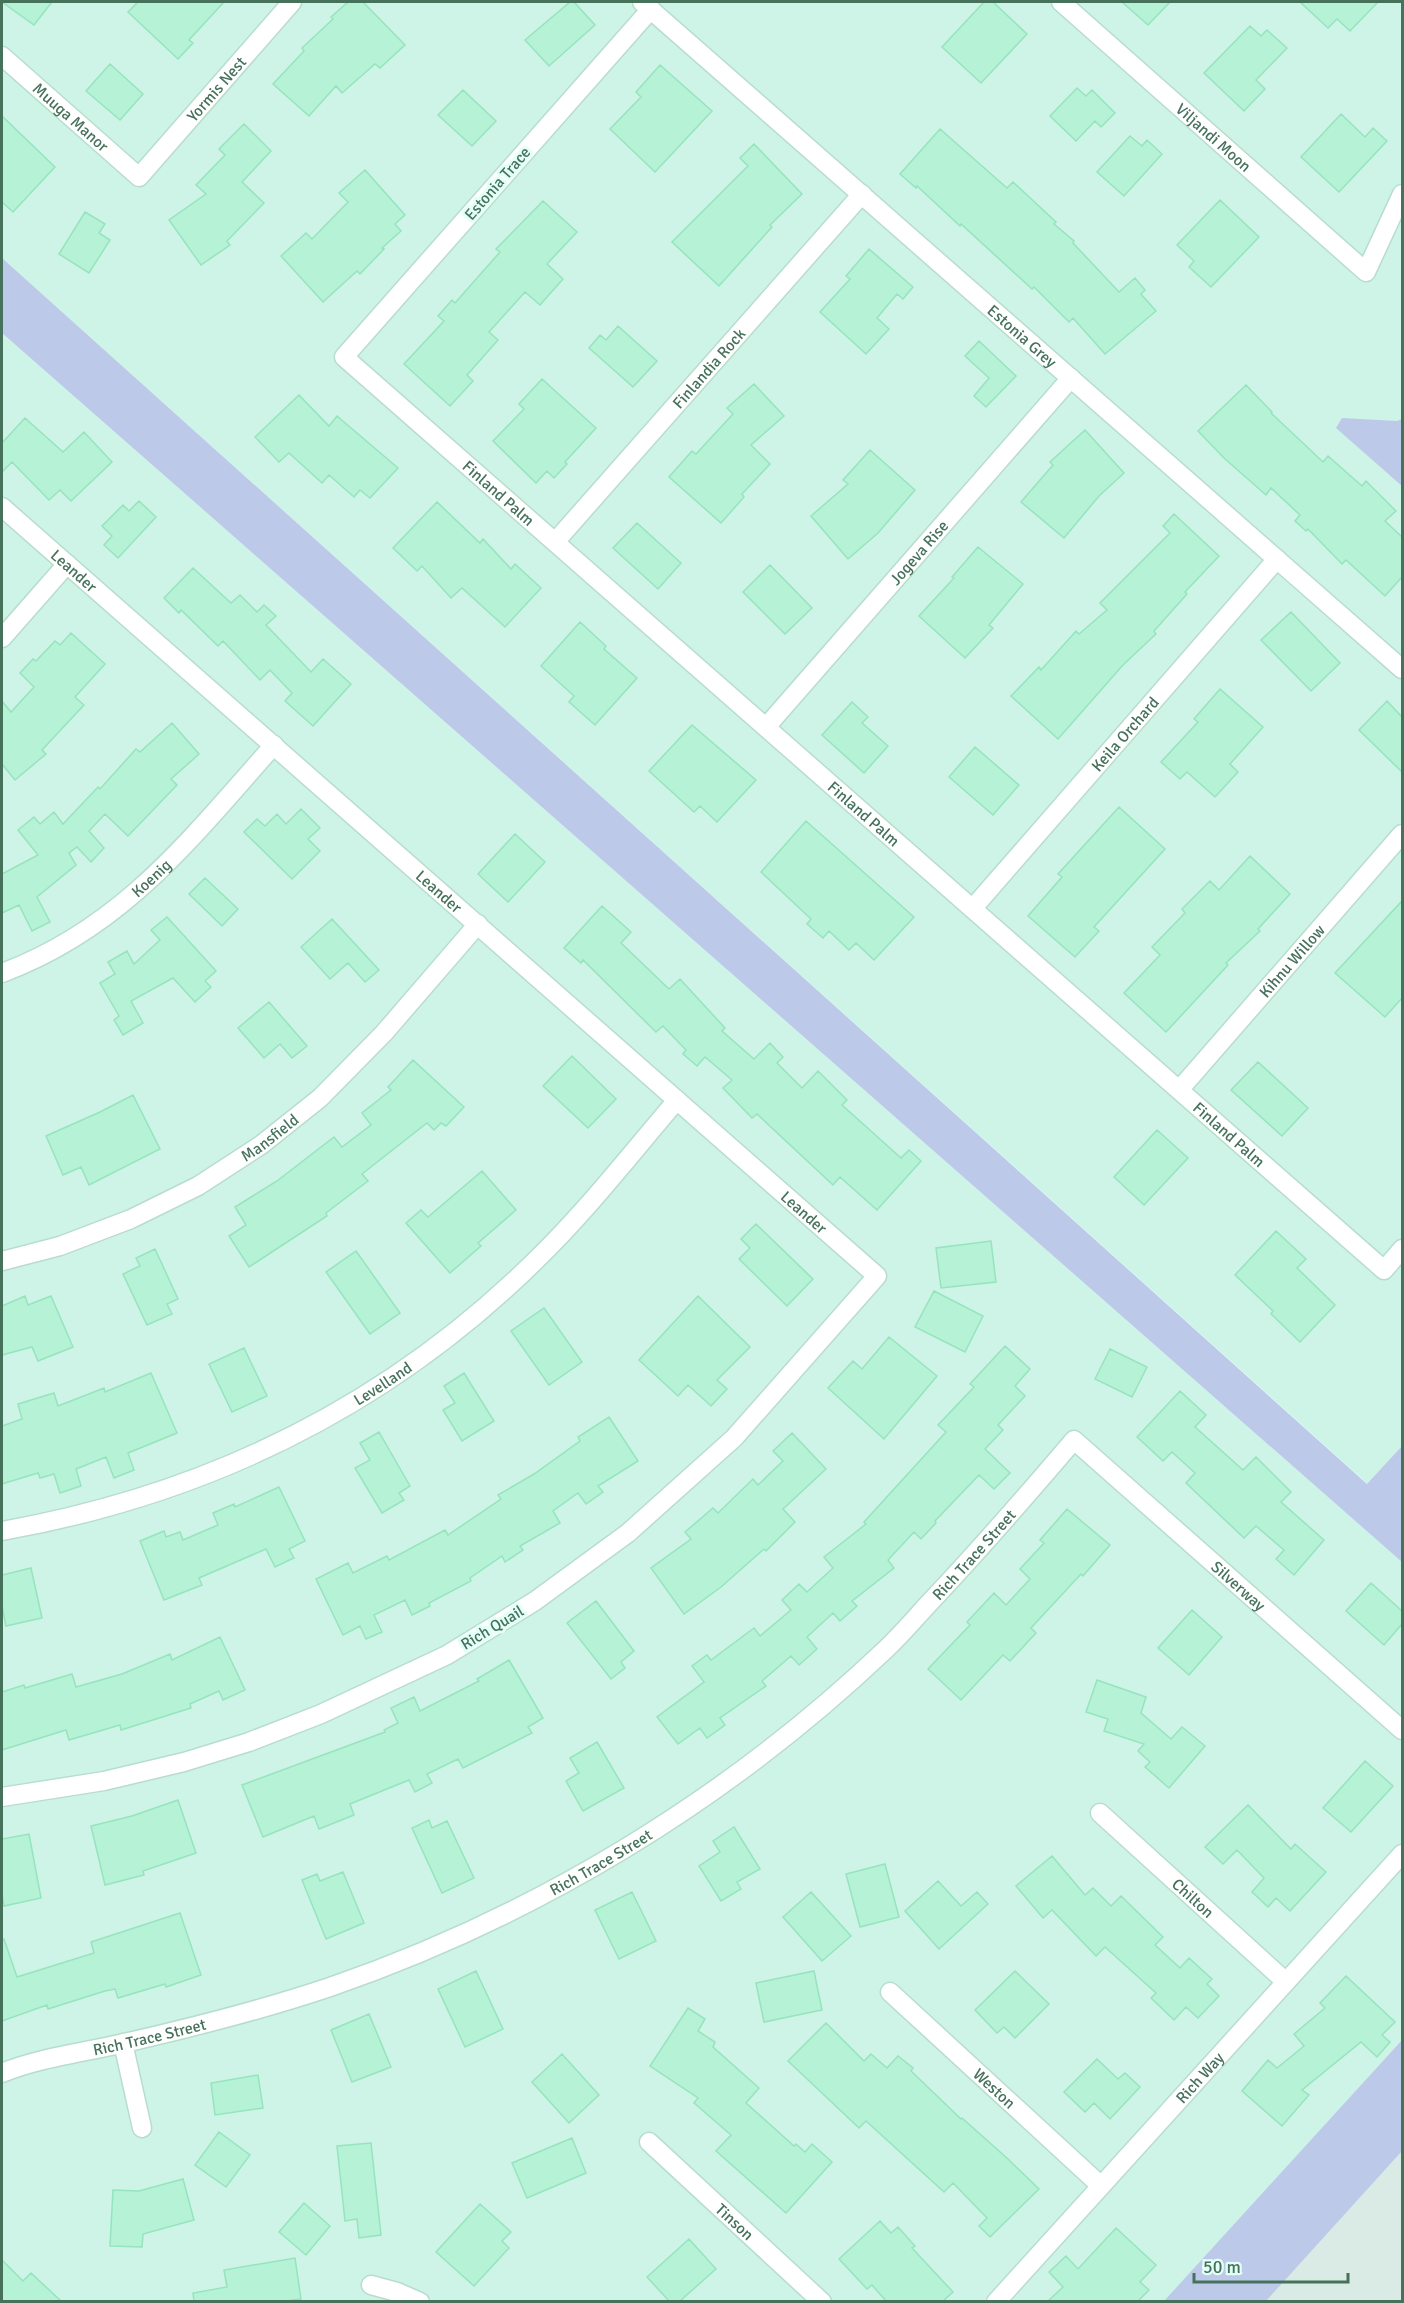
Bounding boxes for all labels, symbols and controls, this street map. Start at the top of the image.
street label: Yormis Nest [183,52,251,126]
street label: Muuga Manor [28,79,112,157]
street label: Viljandi Moon [1171,99,1255,177]
street label: Estonia Trace [460,143,535,225]
street label: Estonia Grey [983,301,1061,373]
street label: Finlandia Rock [668,324,750,413]
street label: Finland Palm [458,457,538,531]
street label: Jogeva Rise [886,516,953,590]
street label: Leander [46,545,101,597]
street label: Keila Orchard [1087,693,1163,776]
street label: Finland Palm [823,777,904,851]
street label: Koenig [128,855,176,902]
street label: Leander [411,866,466,918]
street label: Kihnu Willow [1255,920,1330,1002]
street label: Finland Palm [1188,1098,1269,1172]
street label: Mansfield [237,1110,303,1166]
street label: Leander [776,1187,831,1239]
street label: Levelland [350,1358,416,1410]
street label: Rich Trace Street [928,1505,1021,1605]
street label: Silverway [1207,1557,1270,1616]
street label: Rich Quail [457,1601,528,1654]
street label: Rich Trace Street [546,1825,657,1900]
street label: Chilton [1167,1874,1218,1923]
street label: Rich Trace Street [91,2015,209,2060]
street label: Rich Way [1172,2048,1229,2108]
street label: Weston [969,2064,1019,2113]
street label: Tinson [711,2200,758,2245]
scale bar [1194,2246,1348,2284]
text: 50 m [1203,2256,1241,2278]

